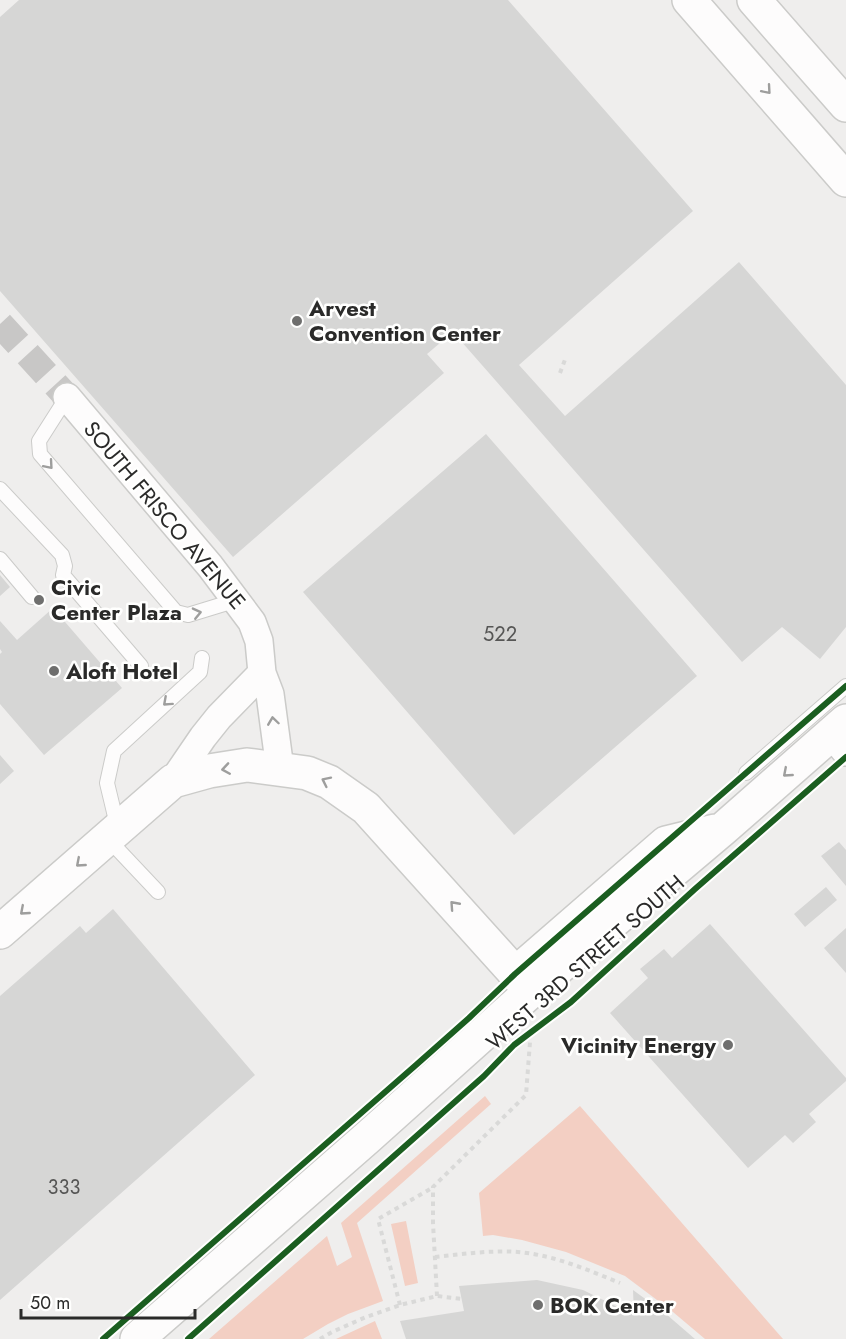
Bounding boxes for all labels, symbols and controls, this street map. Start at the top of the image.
one-way arrow [760,83,771,94]
place label: Arvest Convention Center [308,292,501,349]
marker: Arvest Convention Center [290,314,304,328]
street label: SOUTH FRISCO AVENUE [76,414,254,616]
one-way arrow [42,458,53,469]
place label: Civic Center Plaza [51,571,182,628]
marker: Civic Center Plaza [32,593,46,607]
one-way arrow [192,607,202,620]
house number: 522 [483,620,517,649]
place label: Aloft Hotel [65,655,178,687]
marker: Aloft Hotel [47,664,61,678]
one-way arrow [164,695,174,706]
one-way arrow [268,716,280,725]
one-way arrow [221,762,231,774]
one-way arrow [783,766,794,777]
one-way arrow [321,777,332,789]
one-way arrow [76,856,86,867]
street label: WEST 3RD STREET SOUTH [479,867,691,1057]
one-way arrow [450,902,461,912]
one-way arrow [21,904,31,915]
place label: Vicinity Energy [560,1029,717,1061]
marker: Vicinity Energy [721,1038,735,1052]
house number: 333 [48,1173,80,1202]
scale bar [21,1282,195,1320]
place label: BOK Center [550,1289,674,1321]
text: 50 m [30,1290,70,1316]
marker: BOK Center [531,1298,545,1312]

